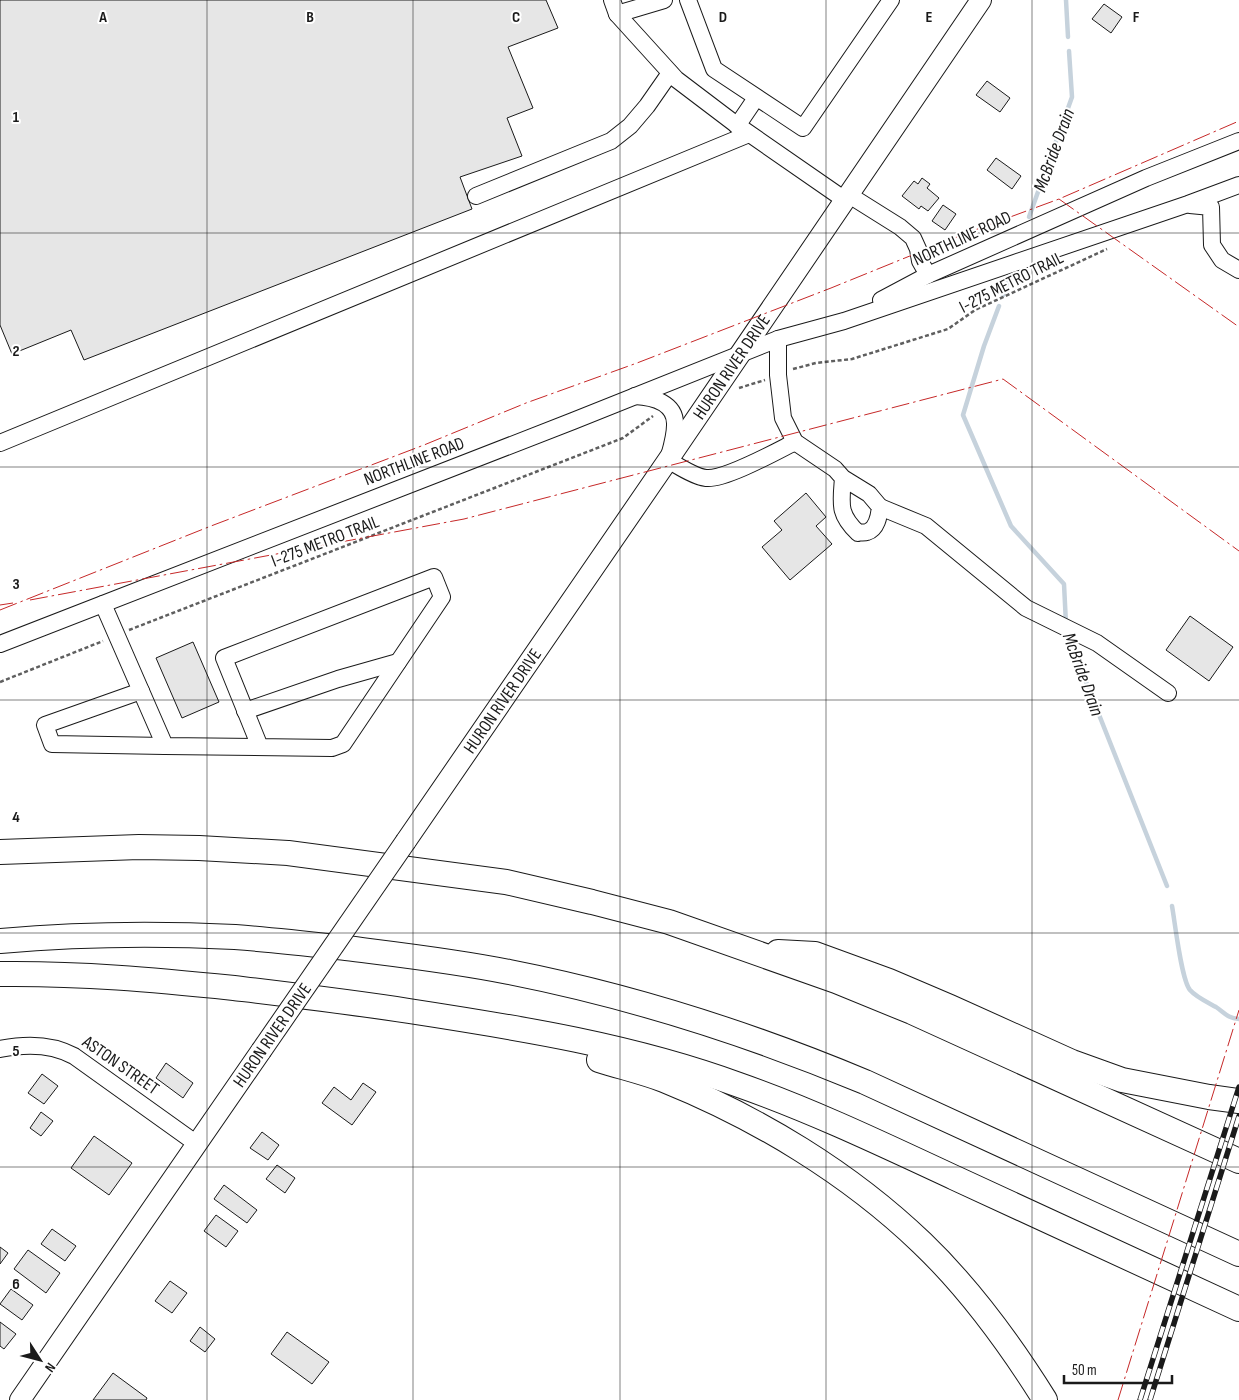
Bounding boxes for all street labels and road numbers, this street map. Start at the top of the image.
street label: NORTHLINE ROAD [910,207,1015,270]
street label: I-275 METRO TRAIL [956,247,1067,318]
street label: HURON RIVER DRIVE [689,311,775,424]
street label: NORTHLINE ROAD [361,433,467,490]
street label: I-275 METRO TRAIL [268,511,382,572]
street label: HURON RIVER DRIVE [459,645,546,758]
street label: HURON RIVER DRIVE [229,979,316,1091]
street label: ASTON STREET [78,1031,163,1099]

